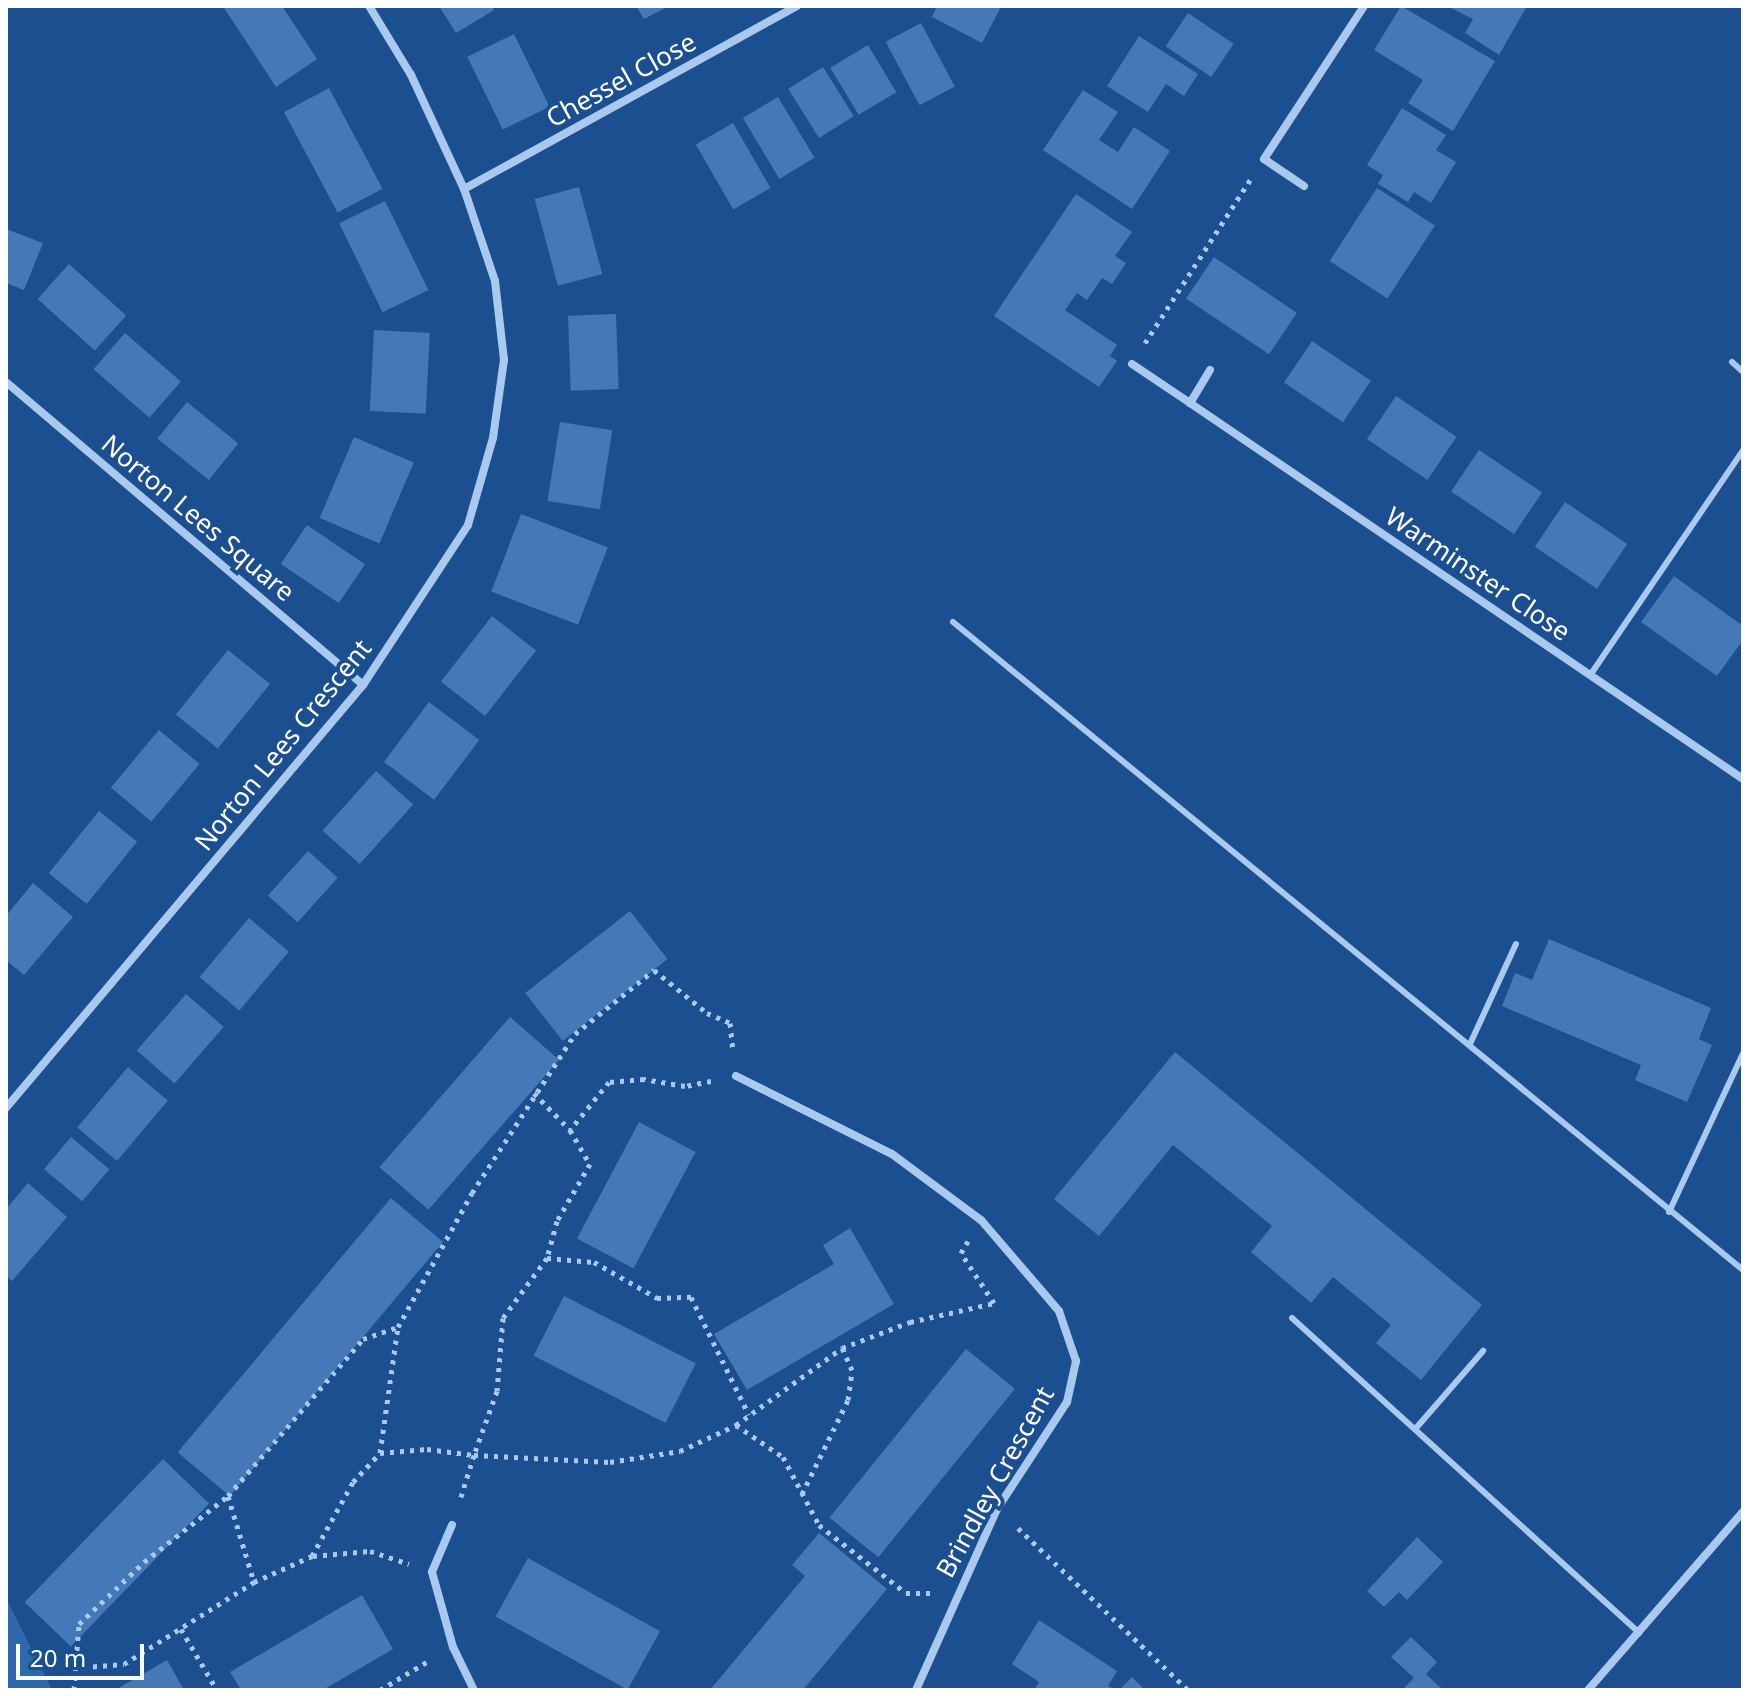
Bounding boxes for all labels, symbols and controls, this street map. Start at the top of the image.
street label: Chessel Close [541,26,701,134]
street label: Norton Lees Square [95,428,301,608]
street label: Warminster Close [1380,501,1576,647]
street label: Norton Lees Crescent [188,633,378,857]
street label: Brindley Crescent [930,1381,1060,1583]
scale bar [20,1628,148,1678]
text: 20 m [30,1641,86,1674]

